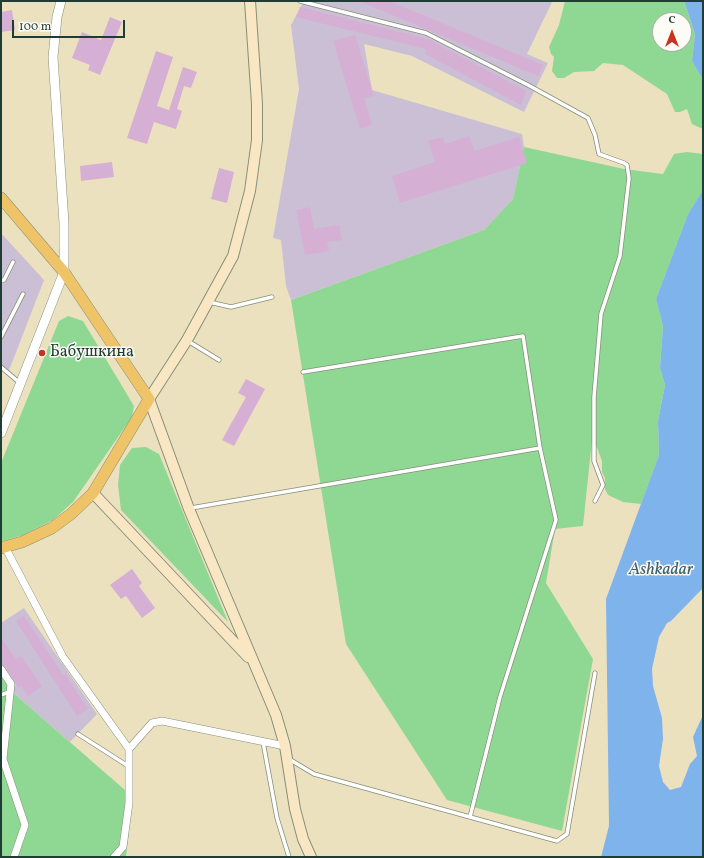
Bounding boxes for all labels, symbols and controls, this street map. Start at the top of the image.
scale bar [14,12,127,38]
north arrow [652,12,692,52]
text: С [668,13,676,28]
text: 100 m [19,19,51,35]
place label: Бабушкина [50,343,134,363]
marker: Бабушкина [37,348,47,358]
water label: Ashkadar [629,561,693,581]

